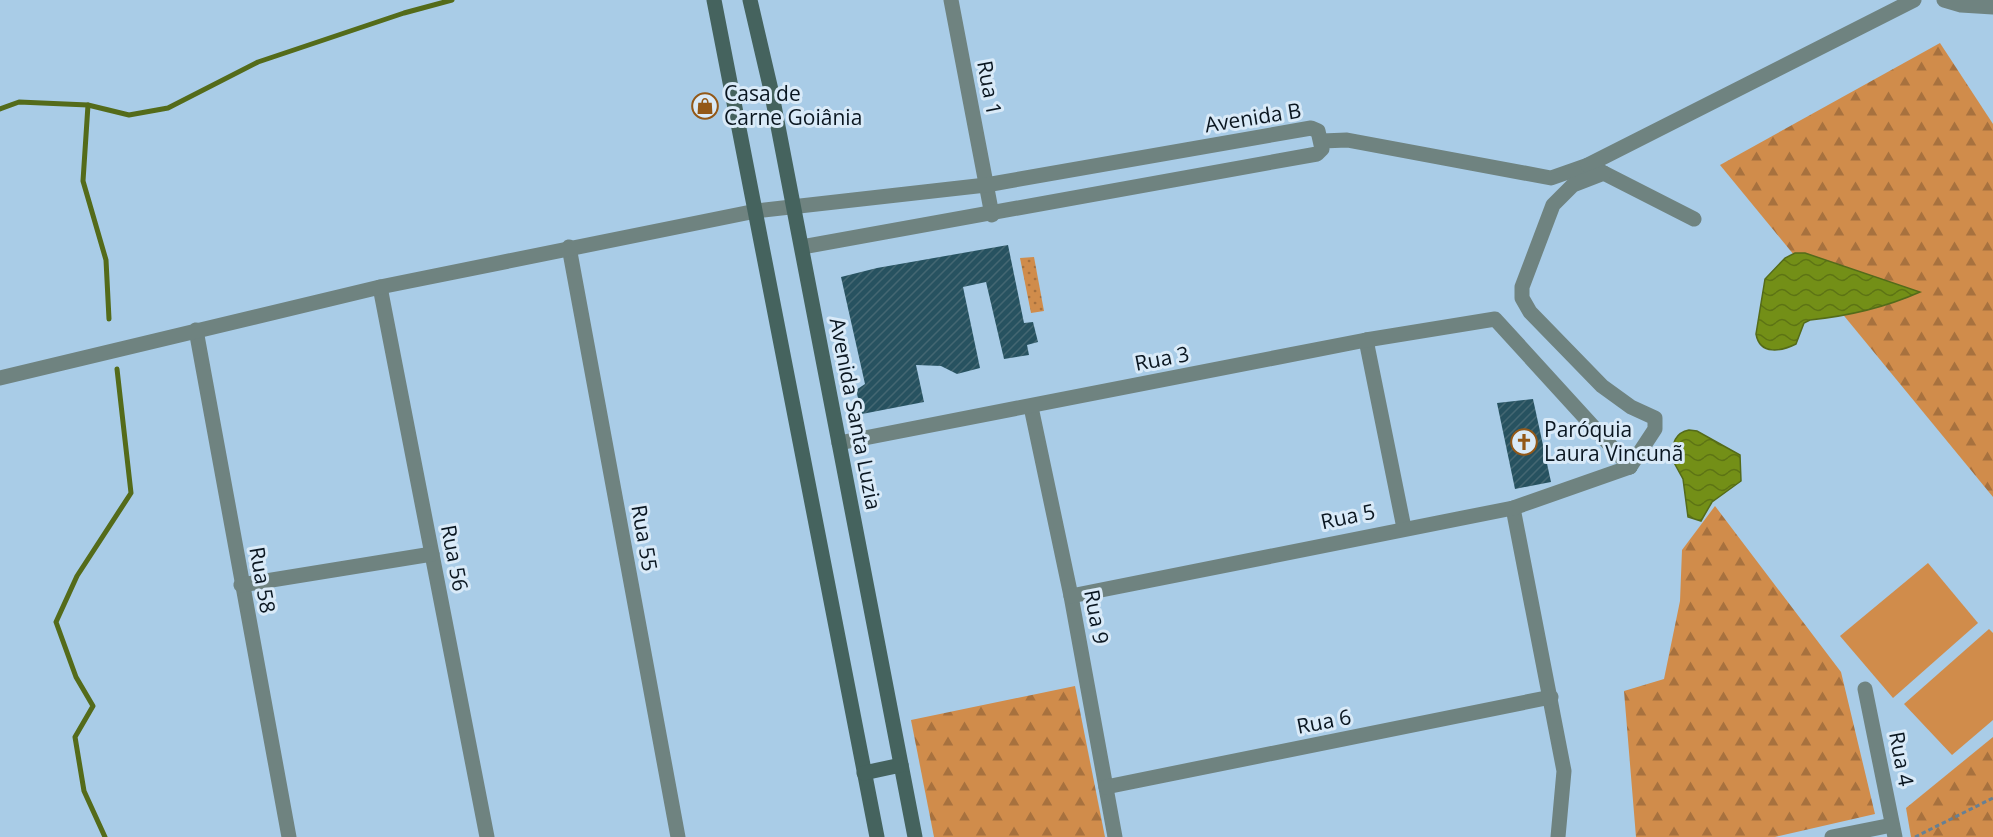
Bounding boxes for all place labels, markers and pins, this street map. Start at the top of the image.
place label: Casa de Carne Goiânia [724,79,862,131]
shop icon: Casa de Carne Goiânia [690,91,720,121]
place label: Paróquia Laura Vincunã [1544,415,1683,467]
church icon: Paróquia Laura Vincunã [1509,427,1539,457]

